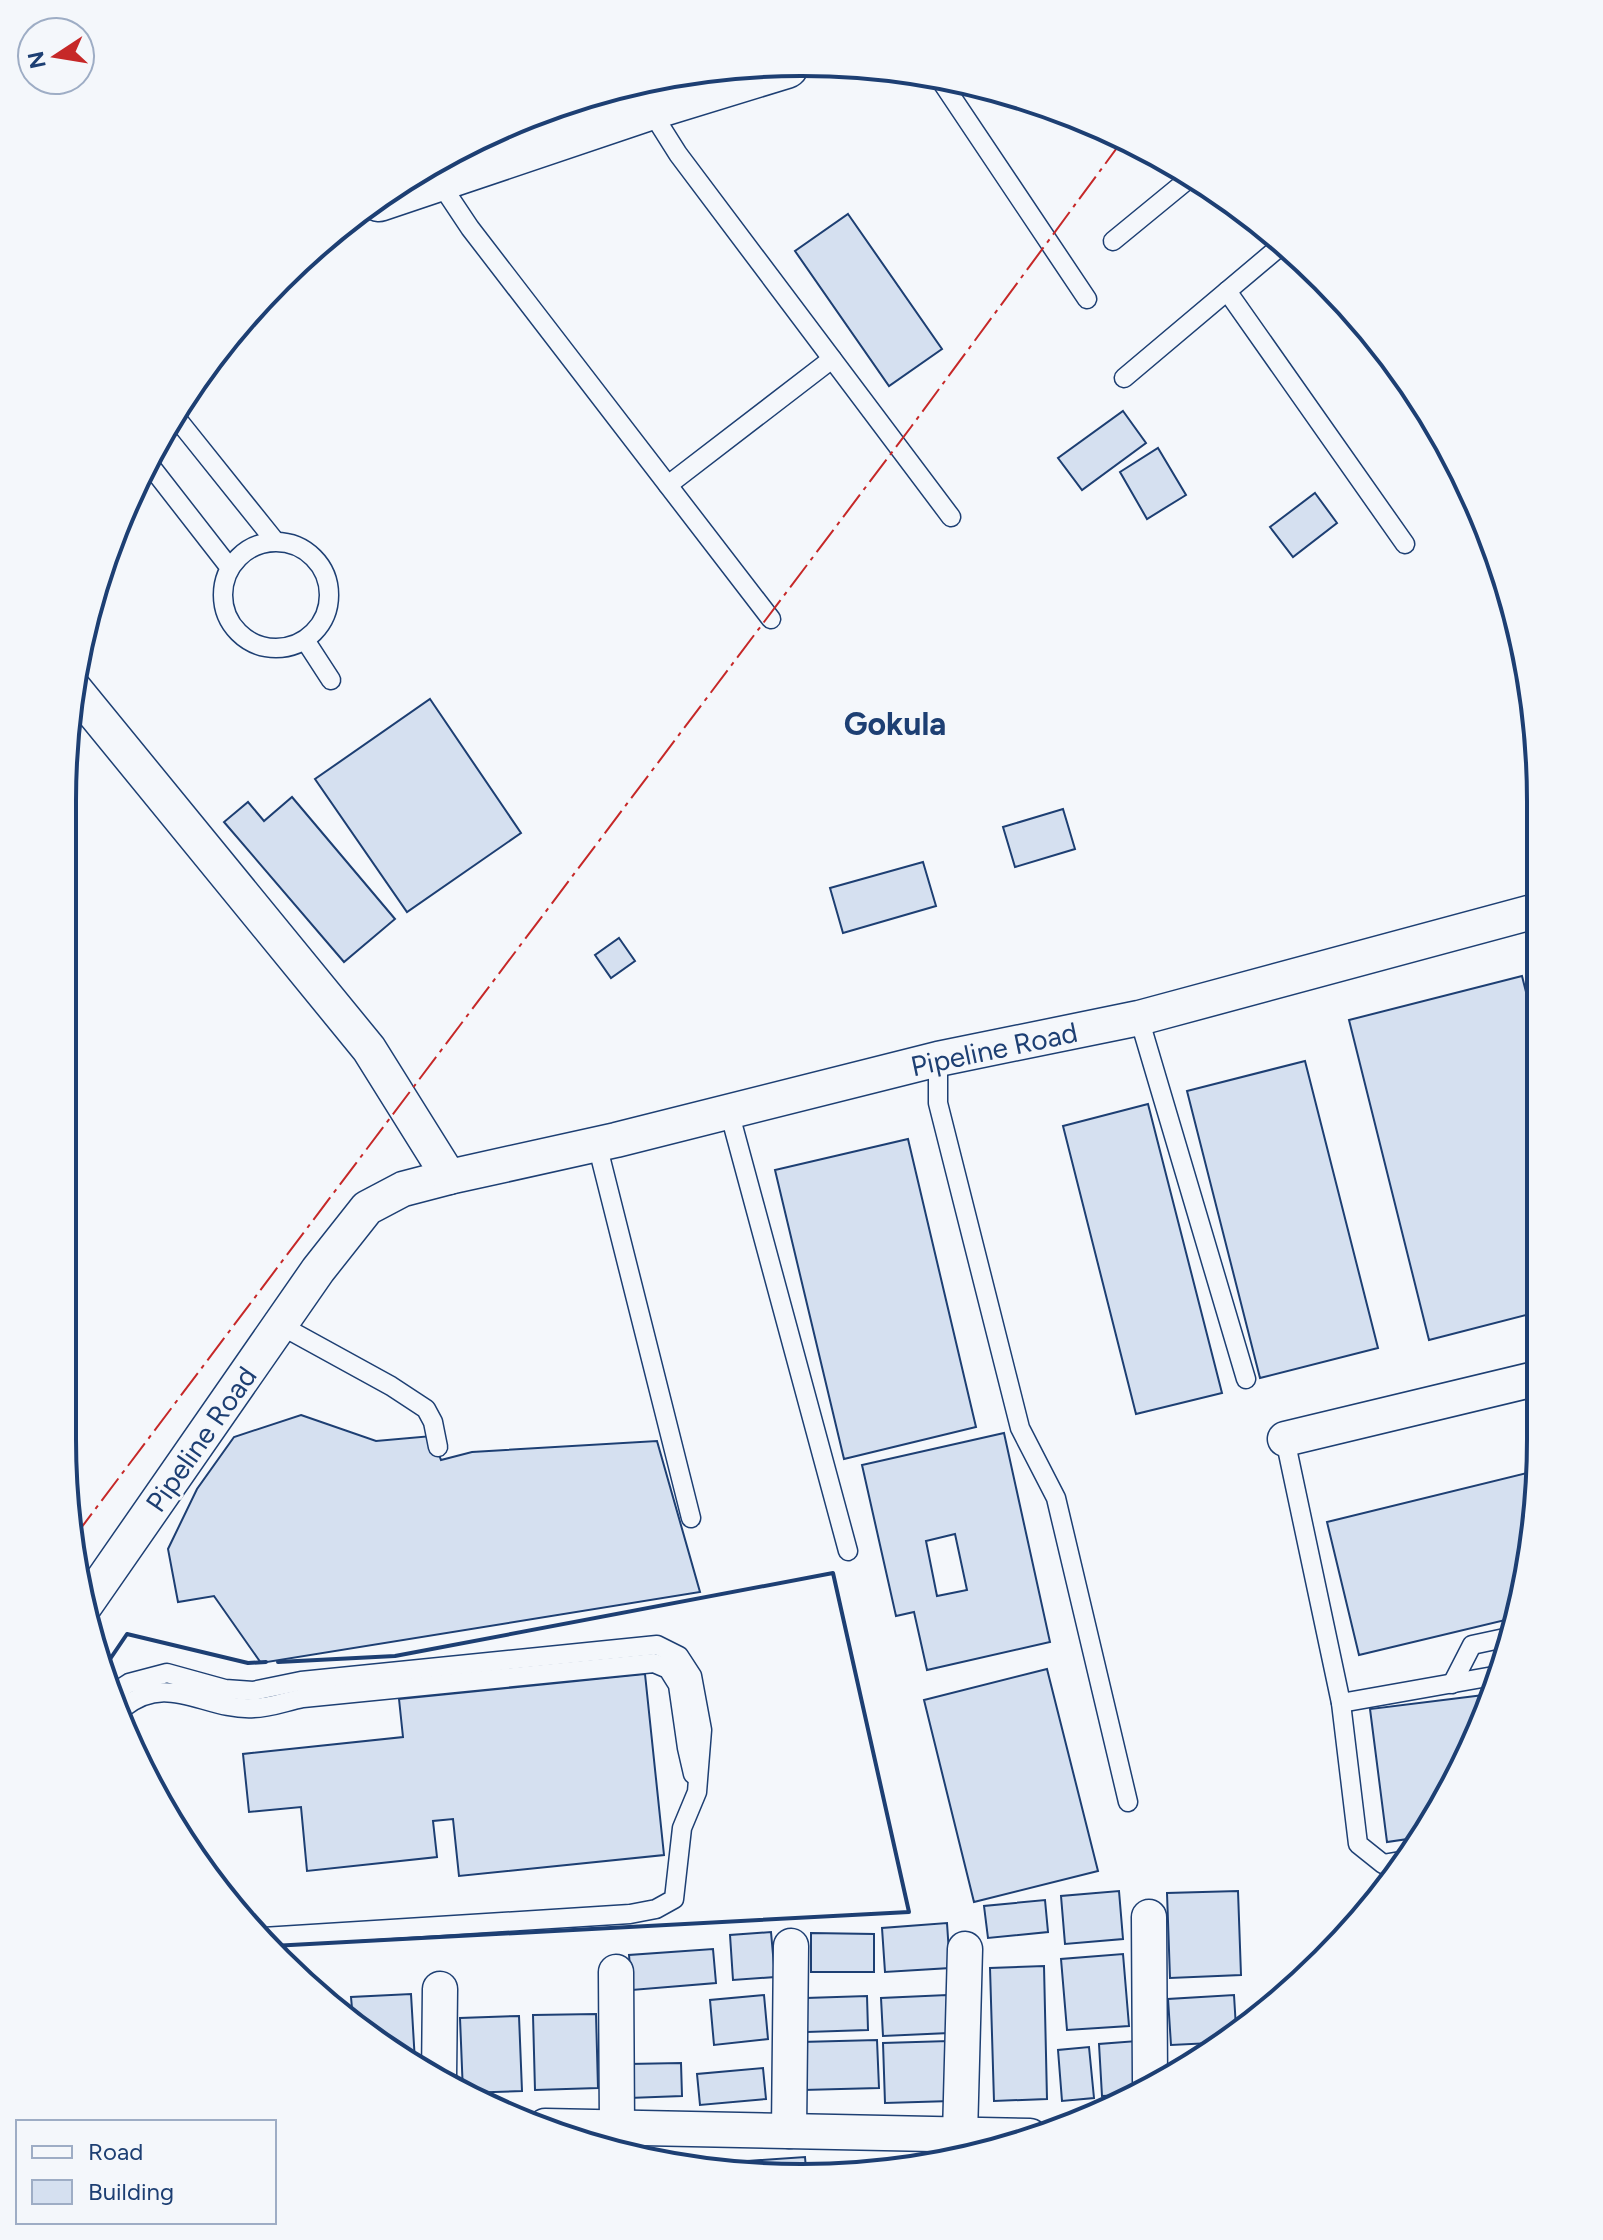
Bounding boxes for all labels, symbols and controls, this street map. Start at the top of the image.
north arrow [16,16,96,96]
text: N [22,49,52,71]
district label: Gokula [844,705,946,743]
street label: Pipeline Road [908,1015,1080,1083]
street label: Pipeline Road [138,1360,264,1518]
legend [16,2120,276,2224]
text: Road [88,2137,143,2166]
text: Building [88,2177,174,2206]

